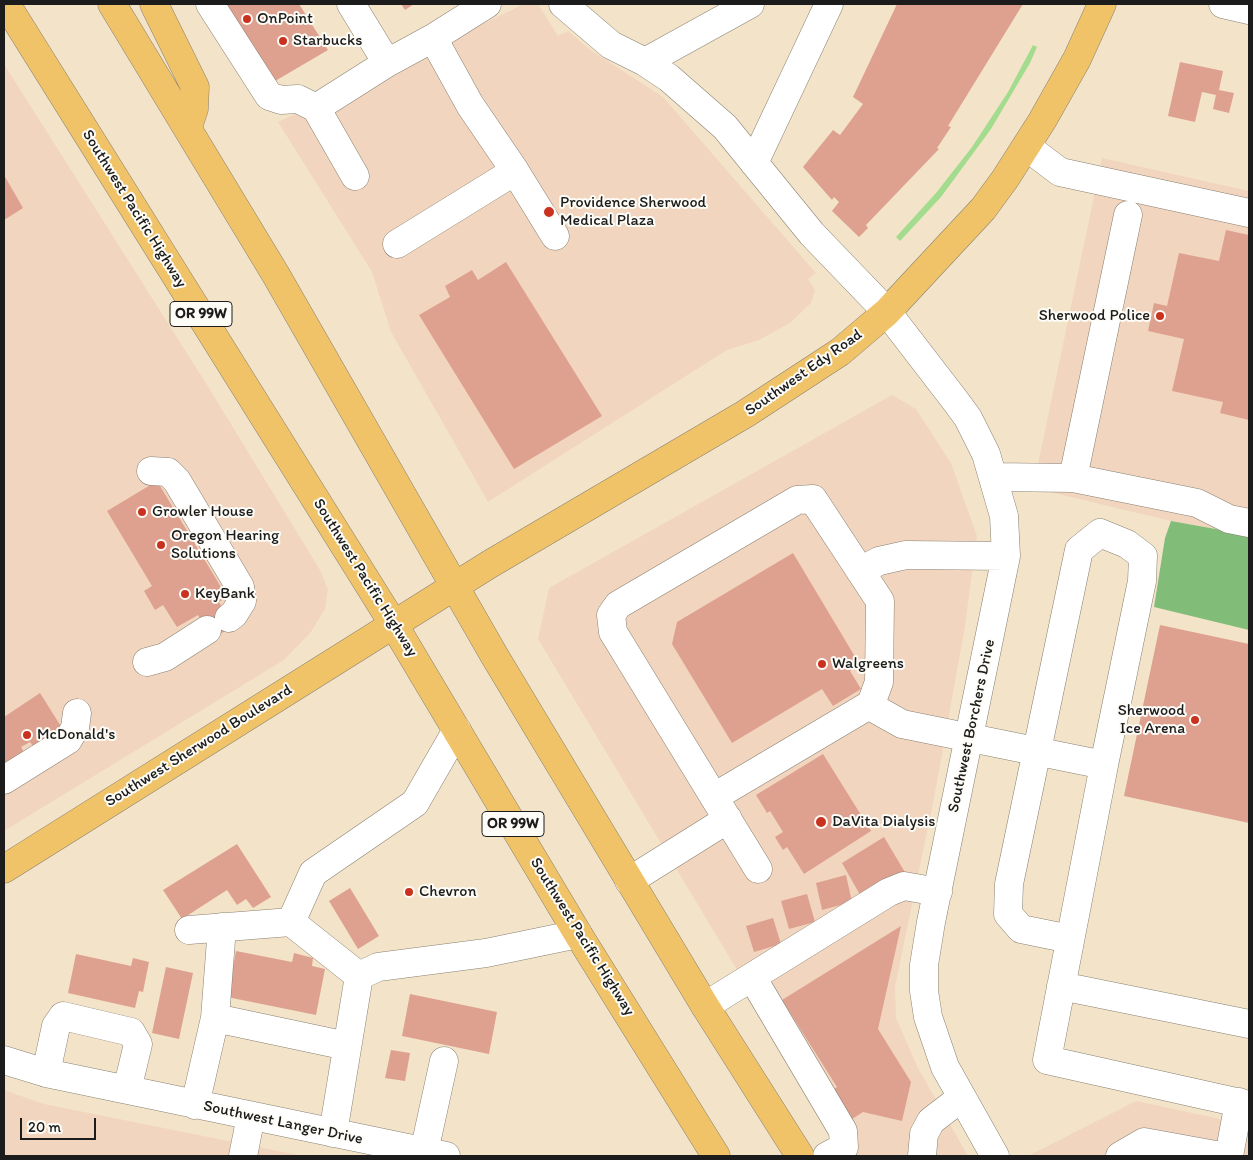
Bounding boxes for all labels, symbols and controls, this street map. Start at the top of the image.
place label: OnPoint [257,9,313,29]
marker: OnPoint [241,13,253,25]
place label: Starbucks [293,31,362,51]
marker: Starbucks [277,35,289,47]
street label: Southwest Pacific Highway [77,126,191,292]
place label: Providence Sherwood Medical Plaza [560,193,706,231]
marker: Providence Sherwood Medical Plaza [542,205,556,219]
road number: OR 99W [170,302,232,326]
place label: Sherwood Police [1039,306,1150,326]
marker: Sherwood Police [1154,310,1166,322]
street label: Southwest Edy Road [742,325,866,421]
street label: Southwest Pacific Highway [308,495,422,661]
place label: Growler House [152,502,253,522]
marker: Growler House [136,506,148,518]
place label: Oregon Hearing Solutions [171,526,279,564]
marker: Oregon Hearing Solutions [155,539,167,551]
place label: KeyBank [195,584,255,604]
marker: KeyBank [179,588,191,600]
street label: Southwest Borchers Drive [944,638,1000,814]
place label: Walgreens [832,654,904,674]
marker: Walgreens [816,658,828,670]
street label: Southwest Sherwood Boulevard [102,680,296,812]
place label: Sherwood Ice Arena [1118,701,1185,739]
marker: Sherwood Ice Arena [1189,714,1201,726]
place label: McDonald's [37,725,115,745]
marker: McDonald's [21,729,33,741]
road number: OR 99W [482,812,544,836]
place label: DaVita Dialysis [832,812,935,832]
marker: DaVita Dialysis [814,815,828,829]
street label: Southwest Pacific Highway [525,854,639,1020]
place label: Chevron [419,882,476,902]
marker: Chevron [403,886,415,898]
street label: Southwest Langer Drive [201,1097,365,1149]
scale bar [22,1108,99,1140]
text: 20 m [28,1118,61,1136]

